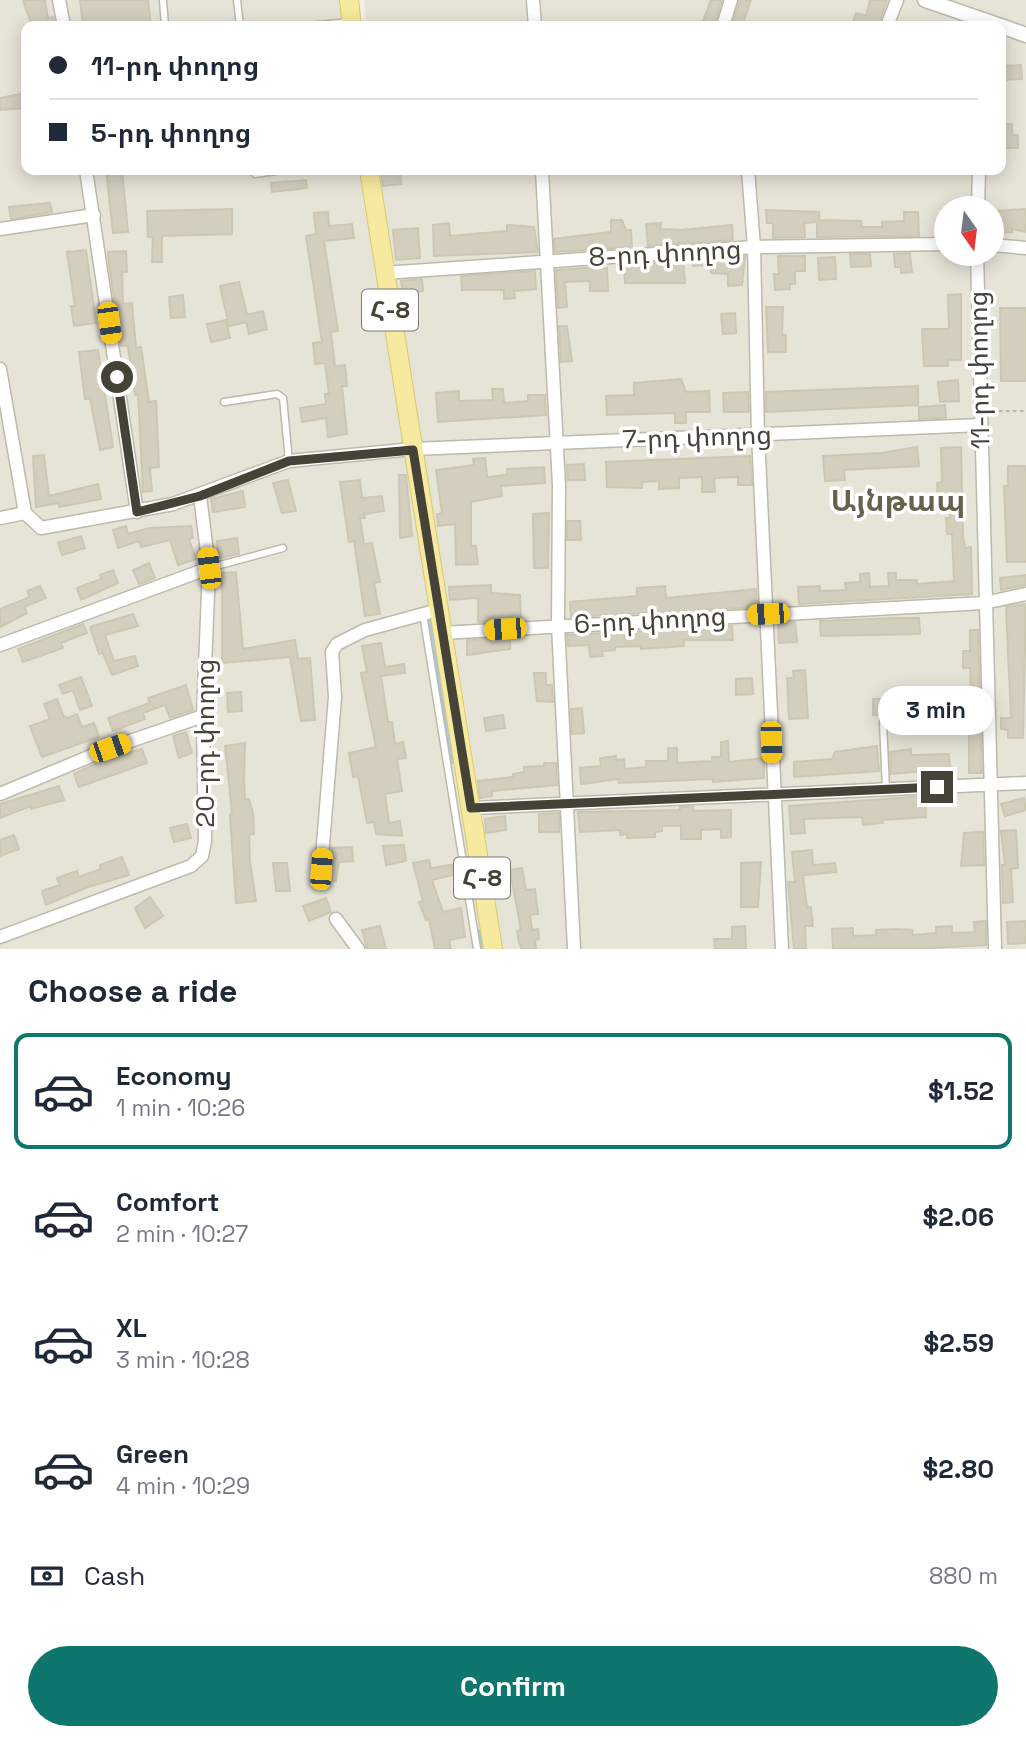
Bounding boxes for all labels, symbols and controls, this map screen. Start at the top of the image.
text: 11-րդ փողոց [91,49,259,83]
text: 5-րդ փողոց [91,116,251,150]
north arrow [934,196,1004,266]
map controls [934,196,1004,266]
street label: 8-րդ փողոց [588,232,742,274]
road number: Հ-8 [362,290,418,330]
street label: 11-րդ փողոց [961,291,997,449]
car [96,301,123,345]
route start [101,361,133,393]
street label: 7-րդ փողոց [622,417,772,457]
district label: Այնթապ [831,481,965,520]
car [197,546,222,590]
street label: 6-րդ փողոց [573,599,727,641]
car [747,602,790,626]
car [484,617,527,641]
street label: 20-րդ փողոց [188,659,222,827]
callout: 3 min [879,686,995,734]
text: 3 min [906,695,966,725]
car [760,721,783,763]
car [87,731,134,765]
route end [921,771,953,803]
car [310,847,333,891]
road number: Հ-8 [454,858,510,898]
text: Choose a ride [28,971,238,1011]
text: Economy [116,1059,232,1093]
icon: car [32,1060,95,1123]
text: $1.52 [928,1074,994,1108]
text: 1 min · 10:26 [116,1093,245,1123]
text: Comfort [116,1185,219,1219]
icon: car [32,1186,95,1249]
text: $2.06 [922,1200,994,1234]
text: 2 min · 10:27 [116,1219,248,1249]
text: XL [116,1311,147,1345]
icon: car [32,1312,95,1375]
text: $2.59 [923,1326,994,1360]
text: 3 min · 10:28 [116,1345,250,1375]
text: Green [116,1437,189,1471]
icon: car [32,1438,95,1501]
text: $2.80 [923,1452,994,1486]
text: 4 min · 10:29 [116,1471,250,1501]
icon: cash [28,1557,66,1595]
text: Cash [84,1559,145,1593]
text: 880 m [929,1561,998,1591]
button: Confirm [28,1646,998,1726]

